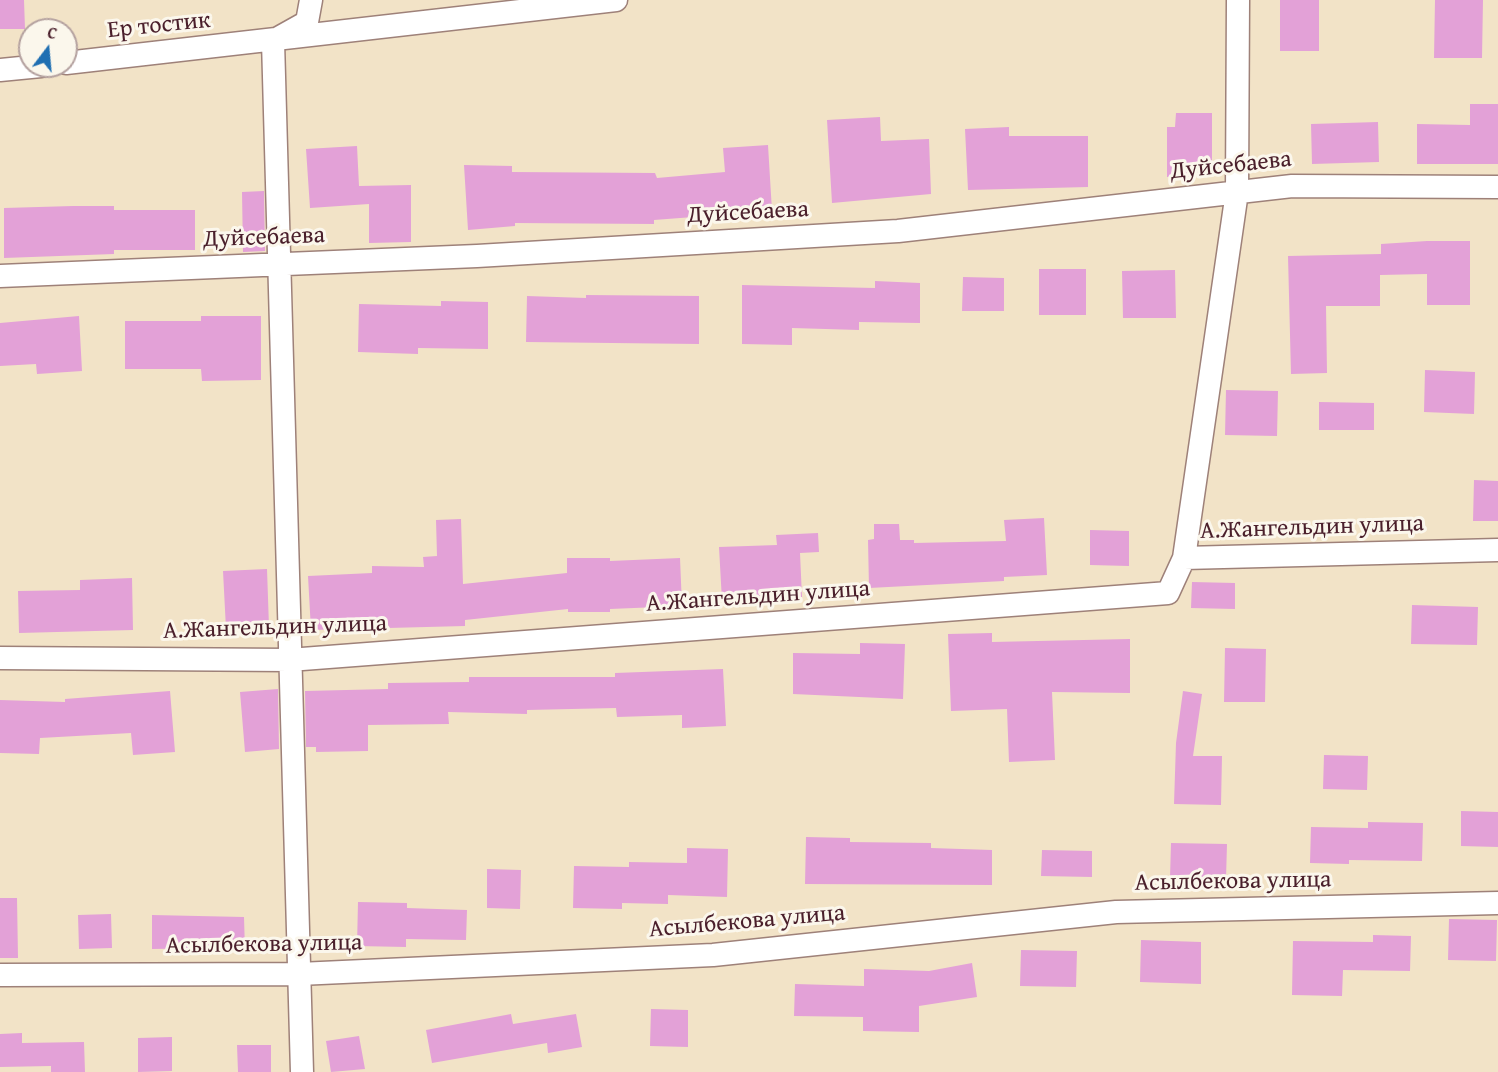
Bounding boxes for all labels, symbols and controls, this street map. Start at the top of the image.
street label: Ер тостик [106,6,212,46]
north arrow [18,18,78,78]
text: С [45,20,60,45]
street label: Дуйсебаева [1169,145,1293,187]
street label: Дуйсебаева [686,195,810,231]
street label: Дуйсебаева [203,221,325,255]
street label: А.Жангельдин улица [1199,510,1425,546]
street label: А.Жангельдин улица [645,575,871,619]
street label: А.Жангельдин улица [162,610,388,646]
street label: Асылбекова улица [1134,866,1332,898]
street label: Асылбекова улица [648,899,846,945]
street label: Асылбекова улица [165,929,363,961]

